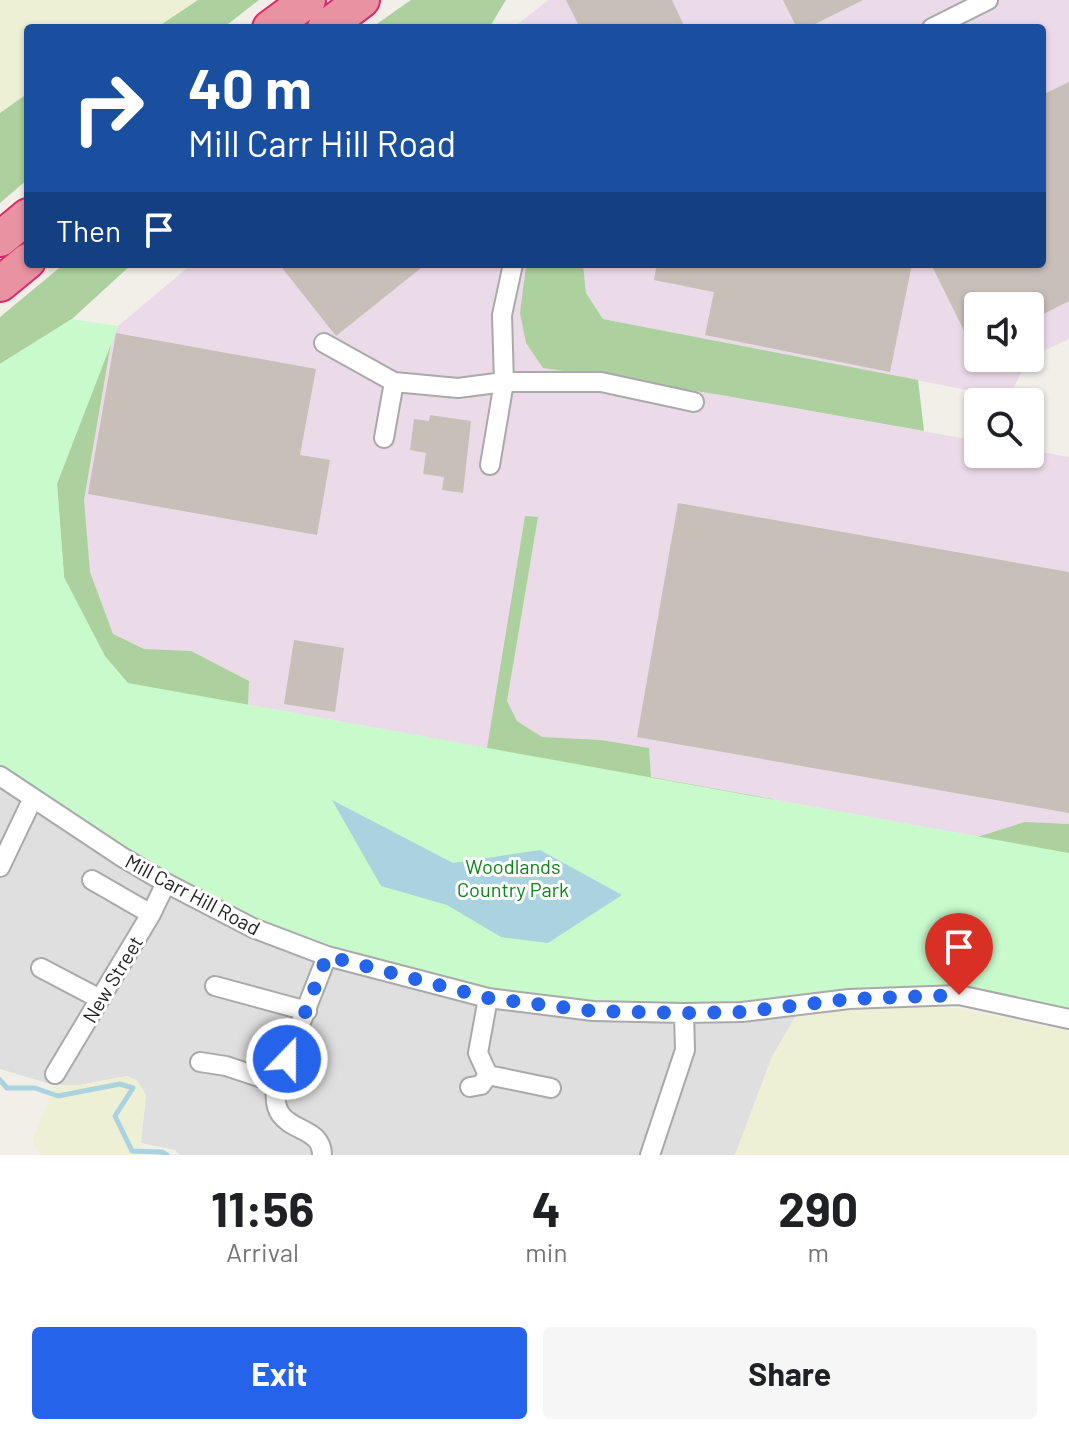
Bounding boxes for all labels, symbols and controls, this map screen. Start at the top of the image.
text: 40 m [188,53,312,120]
icon: right [56,56,160,160]
text: Mill Carr Hill Road [188,121,456,164]
icon: arrive [137,208,181,252]
text: Then [56,212,121,248]
map controls [964,292,1044,468]
button: sound [964,292,1044,372]
button: search [964,388,1044,468]
street label: Mill Carr Hill Road [122,848,264,940]
park label: Woodlands Country Park [457,854,569,901]
pin [925,913,993,995]
icon: arrive [937,925,981,969]
street label: New Street [77,931,147,1027]
position arrow [245,1017,329,1101]
text: 11:56 [211,1179,314,1237]
text: 4 [532,1179,561,1237]
text: 290 [778,1179,858,1237]
text: Arrival [226,1236,299,1267]
text: min [525,1236,567,1267]
text: m [807,1236,829,1267]
button: Exit [32,1327,527,1419]
button: Share [543,1327,1037,1419]

